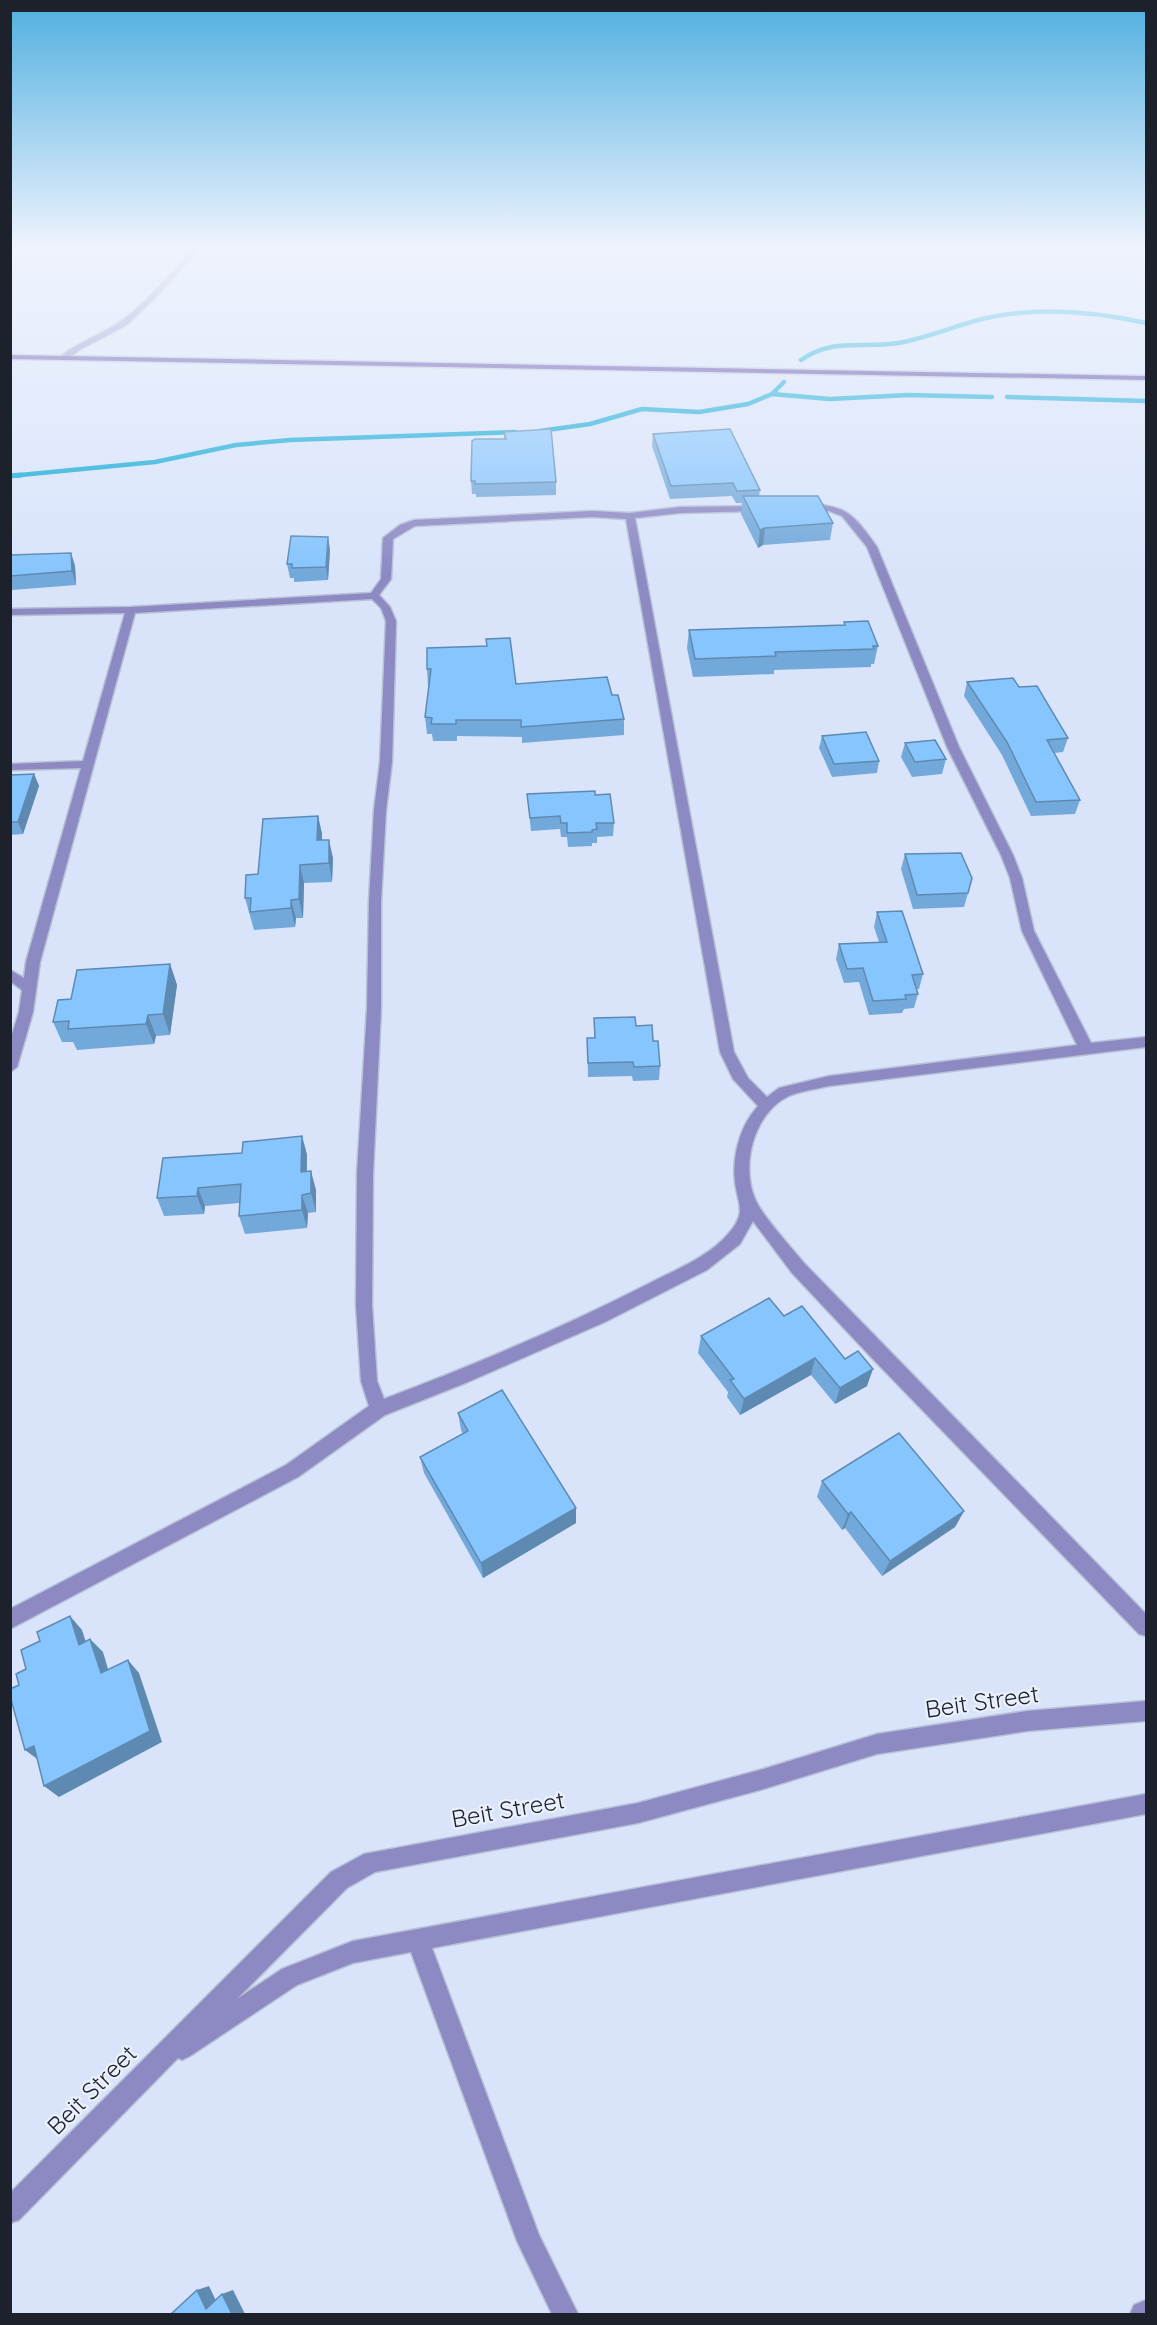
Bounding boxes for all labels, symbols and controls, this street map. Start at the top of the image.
street label: Beit Street [923,1678,1041,1724]
street label: Beit Street [449,1784,567,1834]
street label: Beit Street [40,2038,142,2140]

